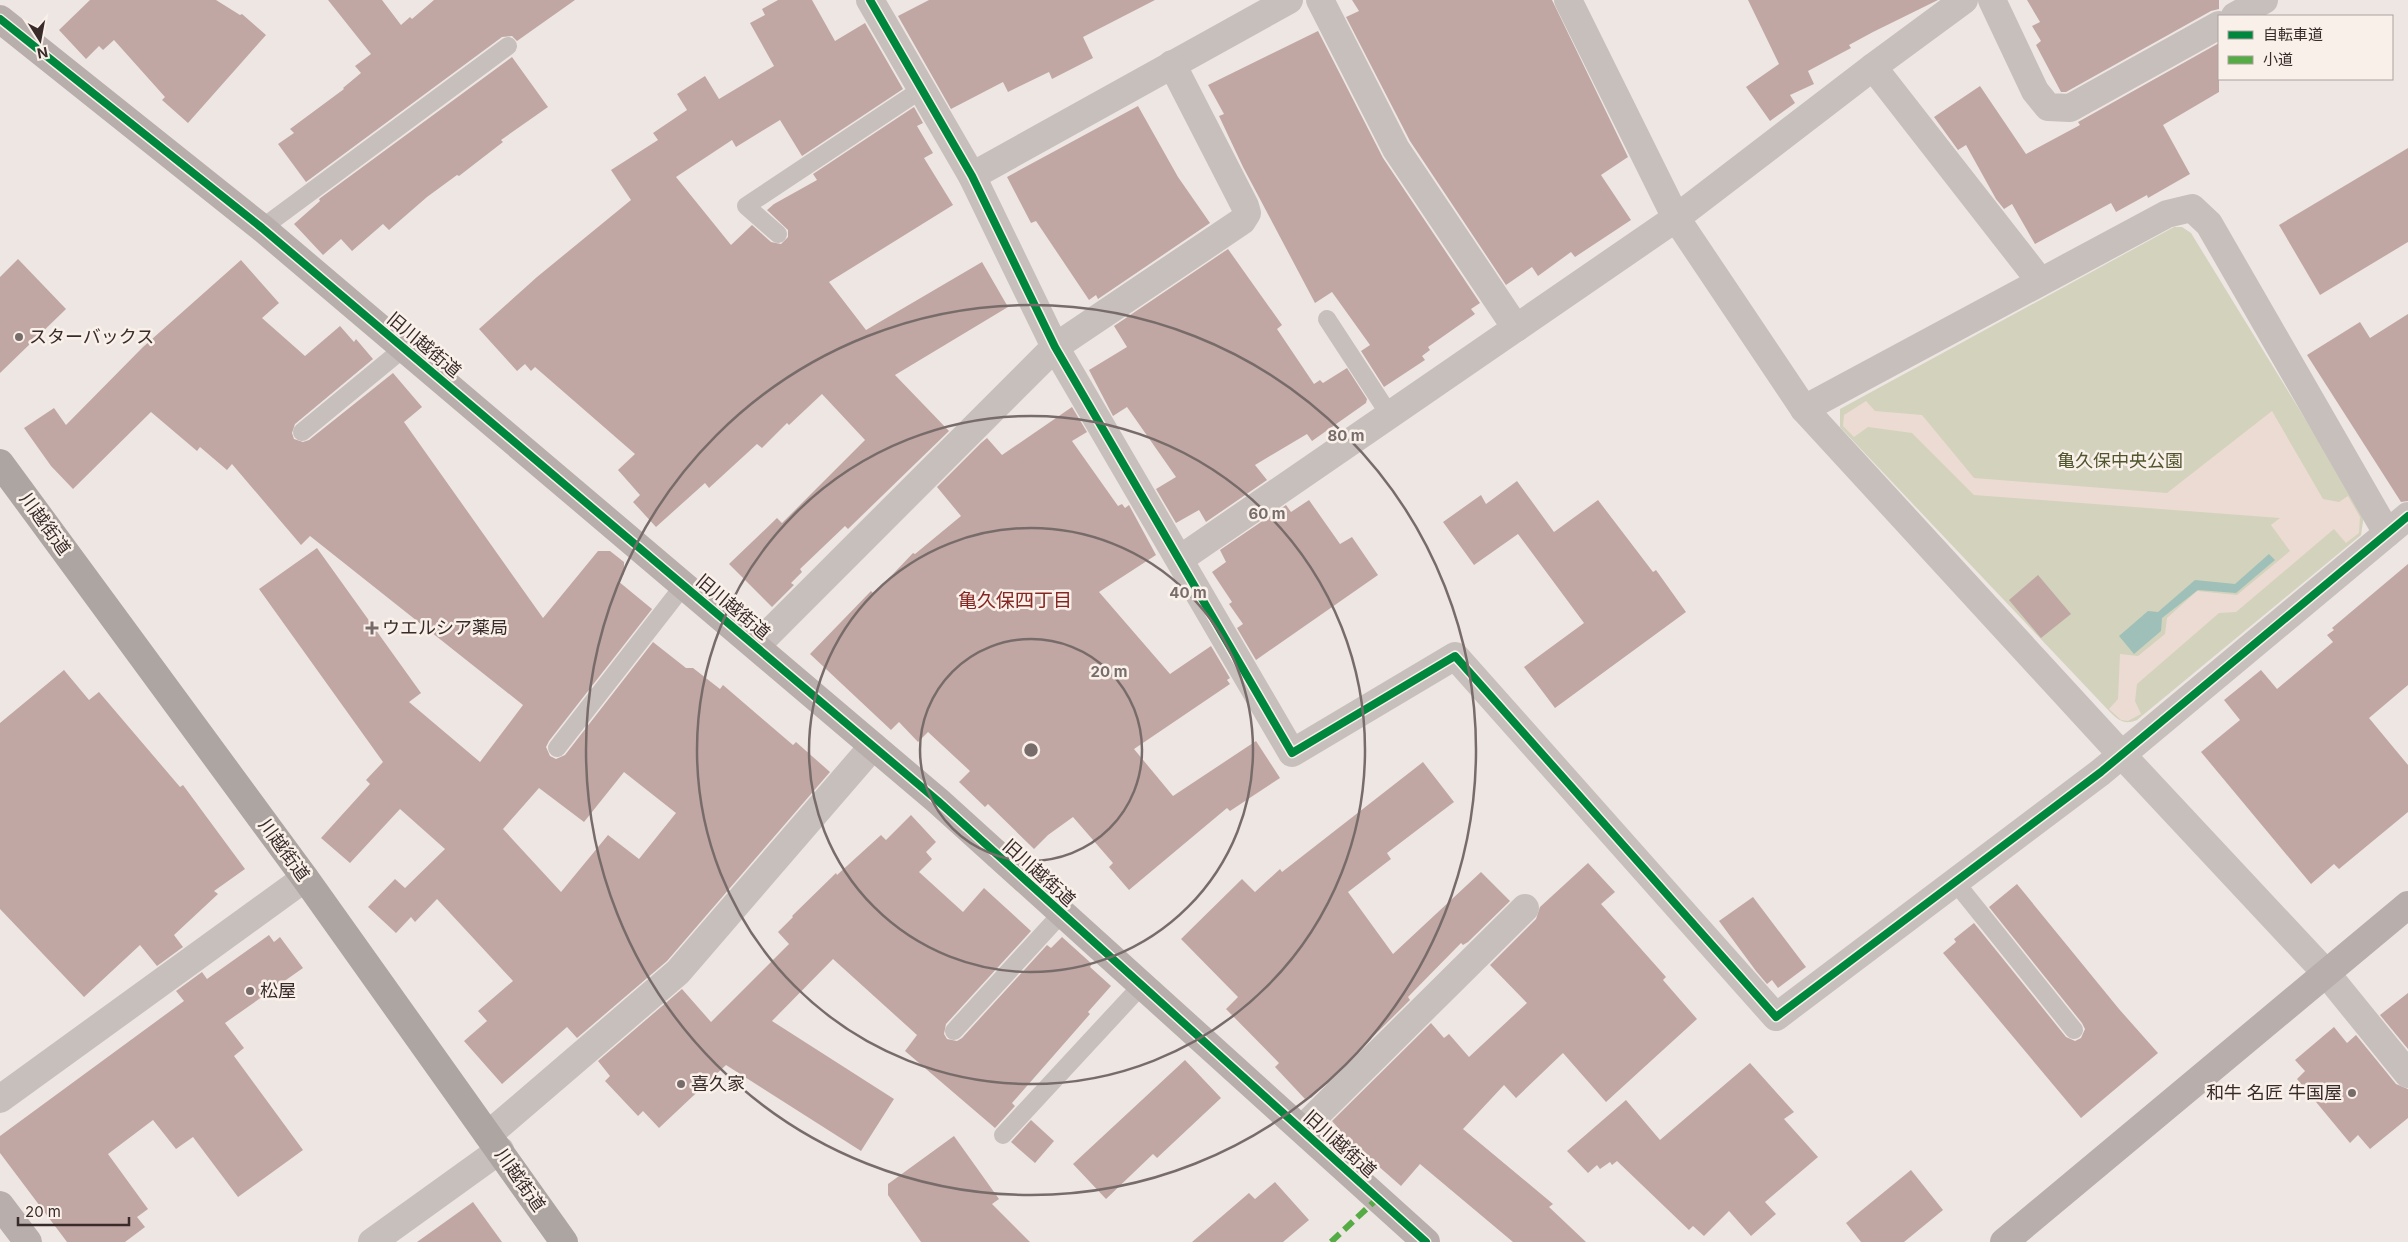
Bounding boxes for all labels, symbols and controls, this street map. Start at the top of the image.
north arrow [15,15,65,65]
legend [2218,15,2393,80]
text: 自転車道 [2263,25,2323,44]
text: N [36,44,49,63]
text: 小道 [2263,50,2293,69]
street label: 旧川越街道 [383,308,466,382]
place label: スターバックス [29,326,154,347]
marker: スターバックス [13,331,25,343]
text: 80 m [1327,426,1365,445]
park label: 亀久保中央公園 [2057,450,2183,471]
street label: 川越街道 [16,488,75,559]
text: 60 m [1248,504,1286,523]
street label: 旧川越街道 [692,570,775,644]
text: 40 m [1169,583,1207,602]
district label: 亀久保四丁目 [958,589,1072,612]
place label: ウエルシア薬局 [382,617,508,638]
marker: ウエルシア薬局 [366,622,378,634]
text: 20 m [1091,662,1127,681]
centre of rings [1022,741,1040,759]
street label: 川越街道 [255,814,314,885]
street label: 旧川越街道 [999,835,1080,911]
place label: 松屋 [260,980,296,1001]
marker: 松屋 [244,985,256,997]
place label: 喜久家 [691,1073,745,1094]
marker: 喜久家 [675,1078,687,1090]
place label: 和牛 名匠 牛国屋 [2206,1082,2342,1103]
marker: 和牛 名匠 牛国屋 [2346,1087,2358,1099]
street label: 旧川越街道 [1300,1106,1381,1182]
street label: 川越街道 [491,1144,550,1215]
scale bar [18,1194,129,1226]
text: 20 m [25,1202,61,1221]

